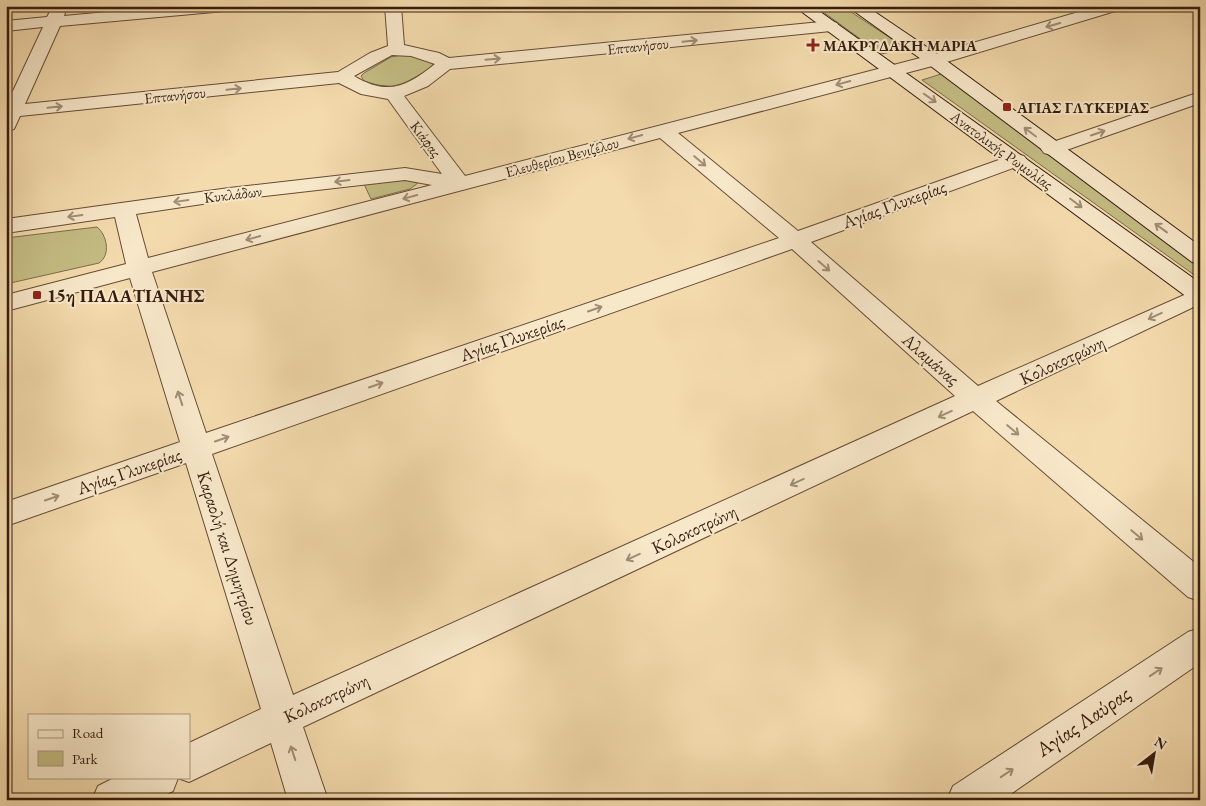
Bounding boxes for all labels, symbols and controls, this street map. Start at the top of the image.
one-way arrow [1045,21,1061,31]
street label: Επτανήσου [606,33,670,59]
one-way arrow [682,36,698,46]
place label: ΜΑΚΡΥΔΑΚΗ ΜΑΡΙΑ [823,36,977,55]
marker: ΜΑΚΡΥΔΑΚΗ ΜΑΡΙΑ [807,39,819,51]
one-way arrow [485,55,501,64]
one-way arrow [835,78,851,88]
street label: Επτανήσου [143,82,207,108]
one-way arrow [226,84,242,93]
one-way arrow [923,93,937,103]
place label: ΑΓΙΑΣ ΓΛΥΚΕΡΙΑΣ [1016,98,1150,117]
marker: ΑΓΙΑΣ ΓΛΥΚΕΡΙΑΣ [1001,101,1013,113]
one-way arrow [46,102,62,112]
street label: Ανατολικής Ρωμυλίας [946,106,1057,194]
street label: Κιάφας [406,117,446,161]
one-way arrow [1023,127,1037,137]
one-way arrow [1089,127,1105,137]
street label: Ελευθερίου Βενιζέλου [503,133,621,181]
one-way arrow [627,133,643,143]
one-way arrow [693,156,706,167]
street label: Αγίας Γλυκερίας [838,175,949,234]
one-way arrow [335,176,351,186]
street label: Κυκλάδων [203,181,263,207]
one-way arrow [403,192,419,202]
one-way arrow [173,196,189,206]
one-way arrow [1069,198,1082,209]
one-way arrow [68,212,84,222]
one-way arrow [1155,223,1168,234]
one-way arrow [245,234,261,243]
one-way arrow [818,260,831,272]
place label: 15η ΠΑΛΑΤΙΑΝΗΣ [47,284,204,307]
marker: 15η ΠΑΛΑΤΙΑΝΗΣ [31,289,43,301]
one-way arrow [587,304,602,313]
street label: Αγίας Γλυκερίας [456,309,567,367]
one-way arrow [1148,312,1163,321]
street label: Αλαμάνας [897,327,964,390]
street label: Κολοκοτρώνη [1016,330,1108,390]
one-way arrow [367,380,383,389]
one-way arrow [175,391,184,407]
one-way arrow [938,410,953,420]
one-way arrow [1006,424,1019,435]
one-way arrow [214,433,230,443]
street label: Αγίας Γλυκερίας [73,442,184,500]
street label: Καραολή και Δημητρίου [192,468,264,628]
one-way arrow [790,478,805,487]
one-way arrow [44,493,59,502]
street label: Κολοκοτρώνη [648,499,740,559]
one-way arrow [1130,529,1143,540]
one-way arrow [626,553,641,562]
one-way arrow [1149,667,1163,677]
street label: Κολοκοτρώνη [280,668,372,728]
street label: Αγίας Λαύρας [1030,680,1135,763]
legend [28,714,190,778]
text: Road [72,723,104,742]
north arrow [1128,728,1178,778]
text: N [1151,732,1171,754]
one-way arrow [288,746,297,762]
text: Park [72,749,99,768]
one-way arrow [1000,767,1014,778]

